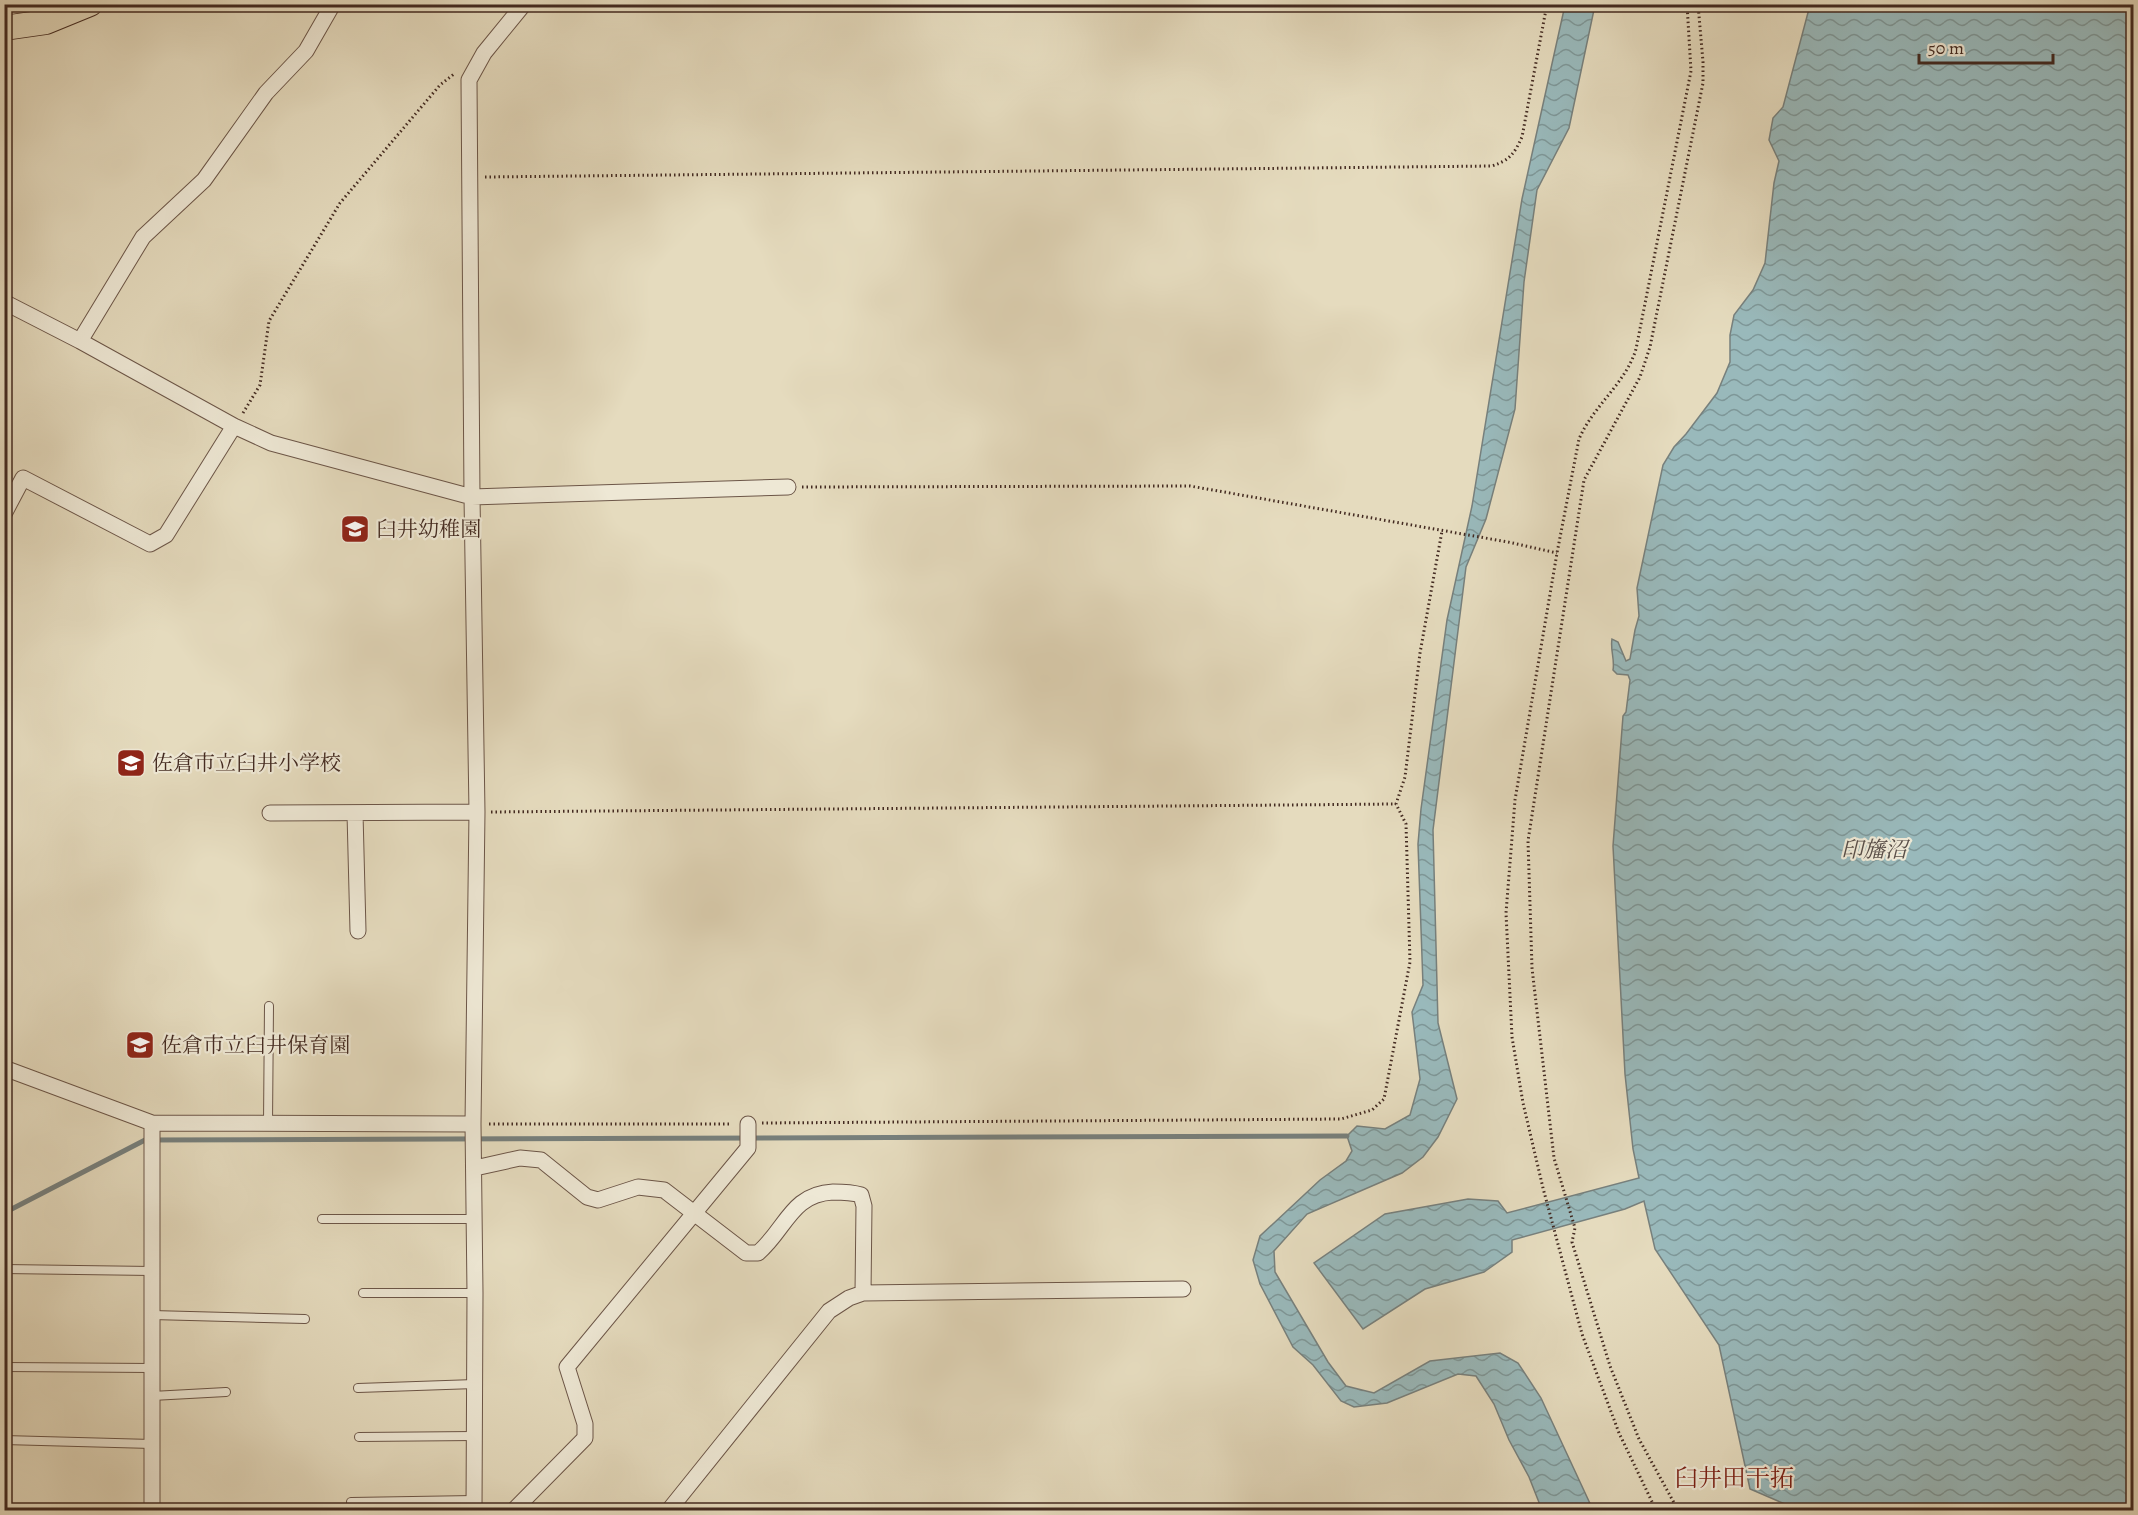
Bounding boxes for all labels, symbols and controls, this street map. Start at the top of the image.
scale bar [1919,27,2052,65]
text: 50 m [1928,36,1964,60]
school or university icon: 臼井幼稚園 [339,513,371,545]
place label: 臼井幼稚園 [376,515,481,543]
school or university icon: 佐倉市立臼井小学校 [115,747,147,779]
place label: 佐倉市立臼井小学校 [152,749,341,777]
water label: 印旛沼 [1841,835,1911,865]
school or university icon: 佐倉市立臼井保育園 [124,1029,156,1061]
place label: 佐倉市立臼井保育園 [161,1031,350,1059]
district label: 臼井田干拓 [1674,1462,1794,1494]

